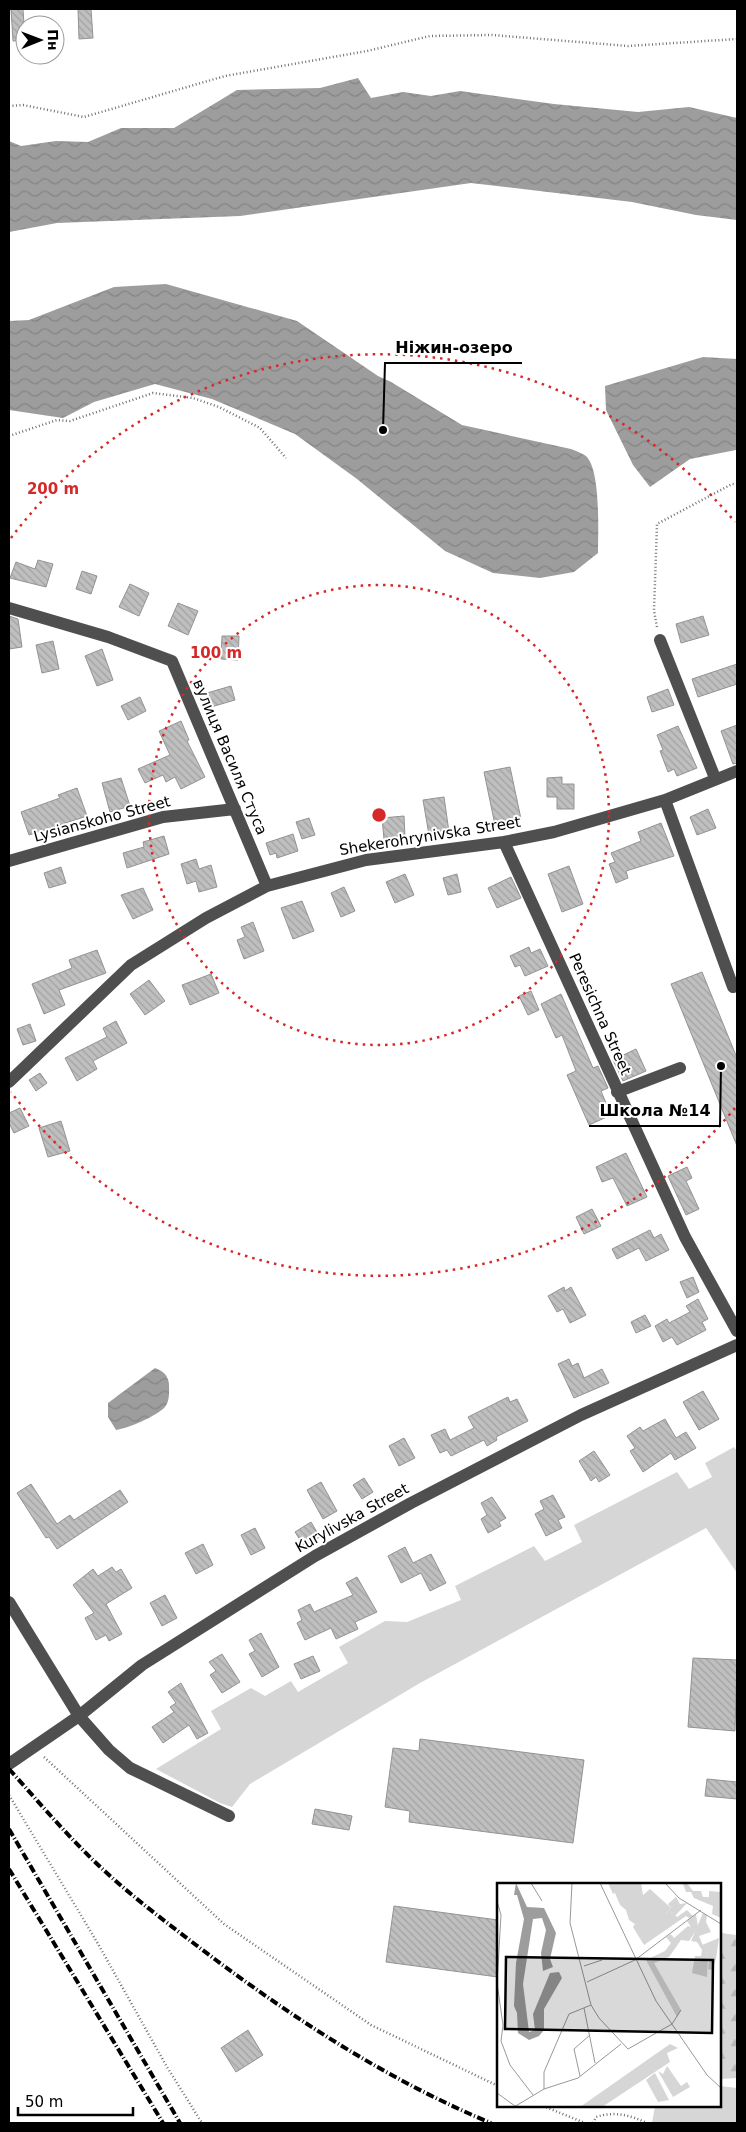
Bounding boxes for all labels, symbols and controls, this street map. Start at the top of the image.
north arrow [15,15,65,65]
text: Пн [45,29,61,51]
callout: Ніжин-озеро [385,332,522,363]
text: Ніжин-озеро [395,338,513,357]
text: 200 m [27,480,79,498]
text: 100 m [190,644,242,662]
street label: вулиця Василя Стуса [189,676,271,838]
street label: Lysianskoho Street [32,792,172,846]
centre of rings [370,806,388,824]
street label: Shekerohrynivska Street [338,813,522,859]
street label: Peresichna Street [565,950,635,1078]
callout: Школа №14 [589,1095,720,1126]
text: Школа №14 [599,1101,711,1120]
street label: Kurylivska Street [292,1479,412,1557]
inset map [497,1883,721,2107]
scale bar [18,2084,132,2116]
text: 50 m [25,2093,63,2111]

